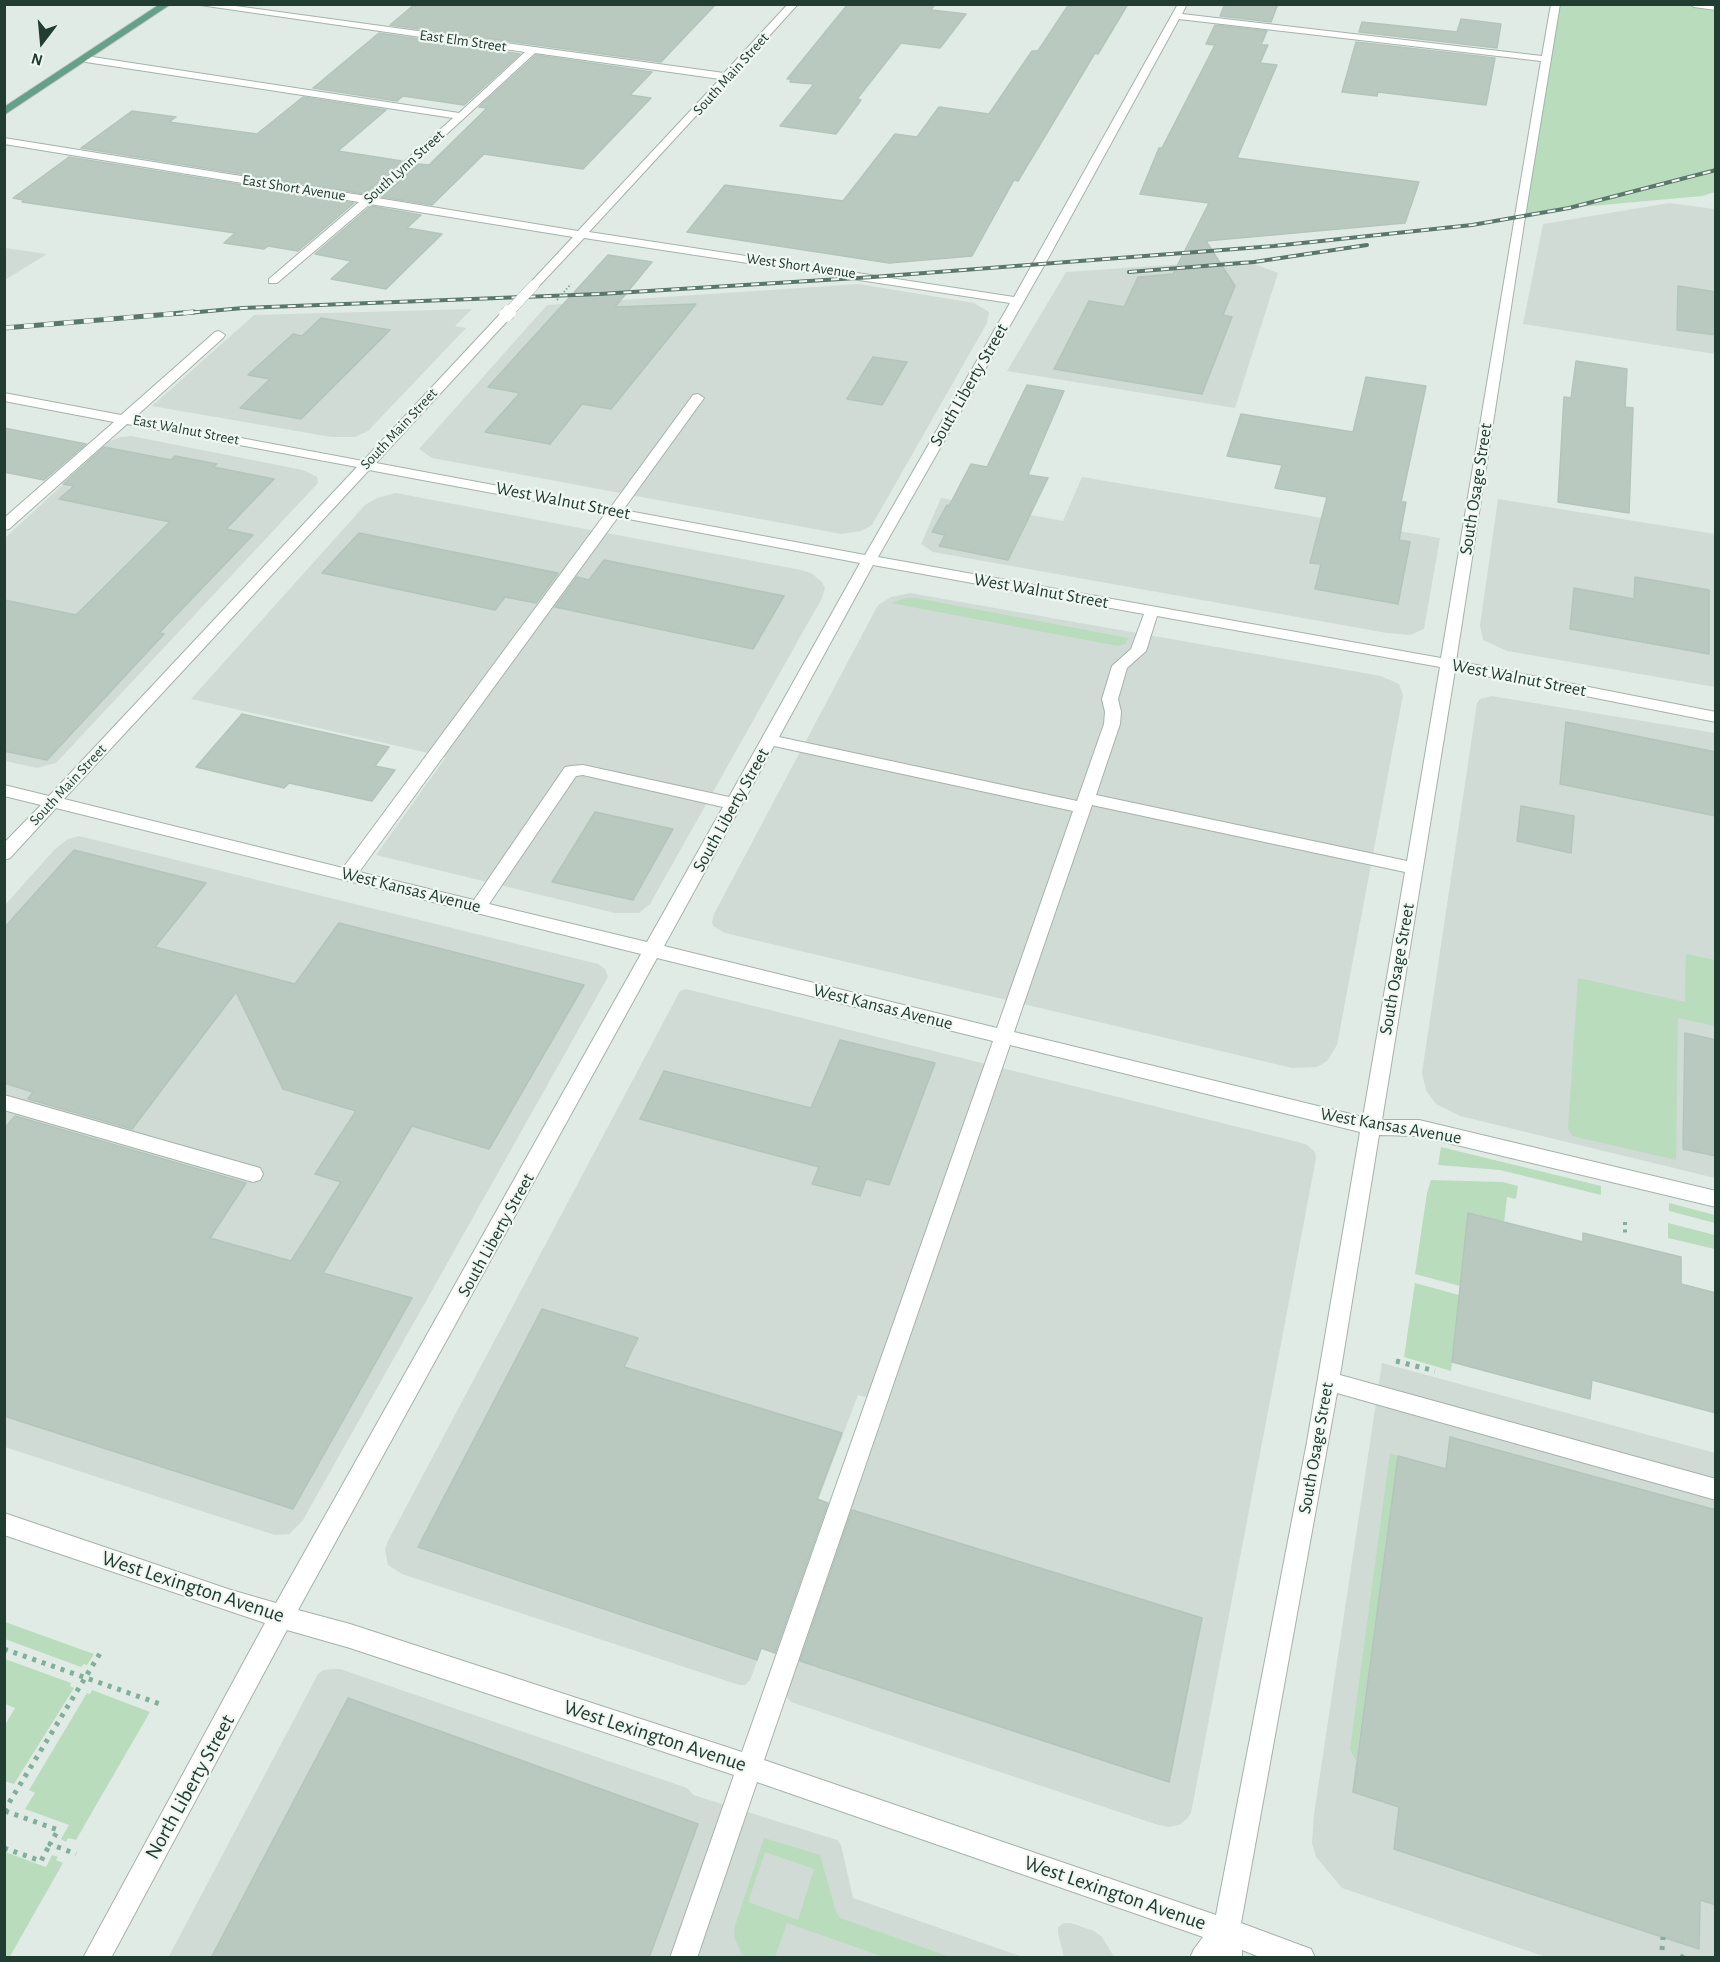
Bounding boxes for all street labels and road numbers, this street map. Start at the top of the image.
street label: East Elm Street [418,26,508,56]
street label: South Main Street [689,29,773,119]
street label: South Lynn Street [360,126,448,208]
street label: East Short Avenue [241,171,347,205]
street label: West Short Avenue [745,249,857,283]
street label: South Liberty Street [925,320,1013,450]
street label: South Main Street [357,385,441,473]
street label: East Walnut Street [131,411,241,449]
street label: South Osage Street [1455,422,1497,556]
street label: West Walnut Street [494,477,632,525]
street label: West Walnut Street [972,569,1110,613]
street label: West Walnut Street [1450,654,1588,702]
street label: South Main Street [26,741,110,829]
street label: South Liberty Street [688,744,774,876]
street label: West Kansas Avenue [339,862,483,918]
street label: South Osage Street [1375,902,1419,1036]
street label: West Kansas Avenue [811,979,955,1035]
street label: West Kansas Avenue [1319,1103,1463,1149]
street label: South Liberty Street [453,1169,539,1301]
street label: South Osage Street [1294,1381,1338,1515]
street label: West Lexington Avenue [98,1546,288,1628]
street label: West Lexington Avenue [560,1695,750,1777]
street label: North Liberty Street [140,1710,240,1864]
street label: West Lexington Avenue [1021,1850,1209,1936]

